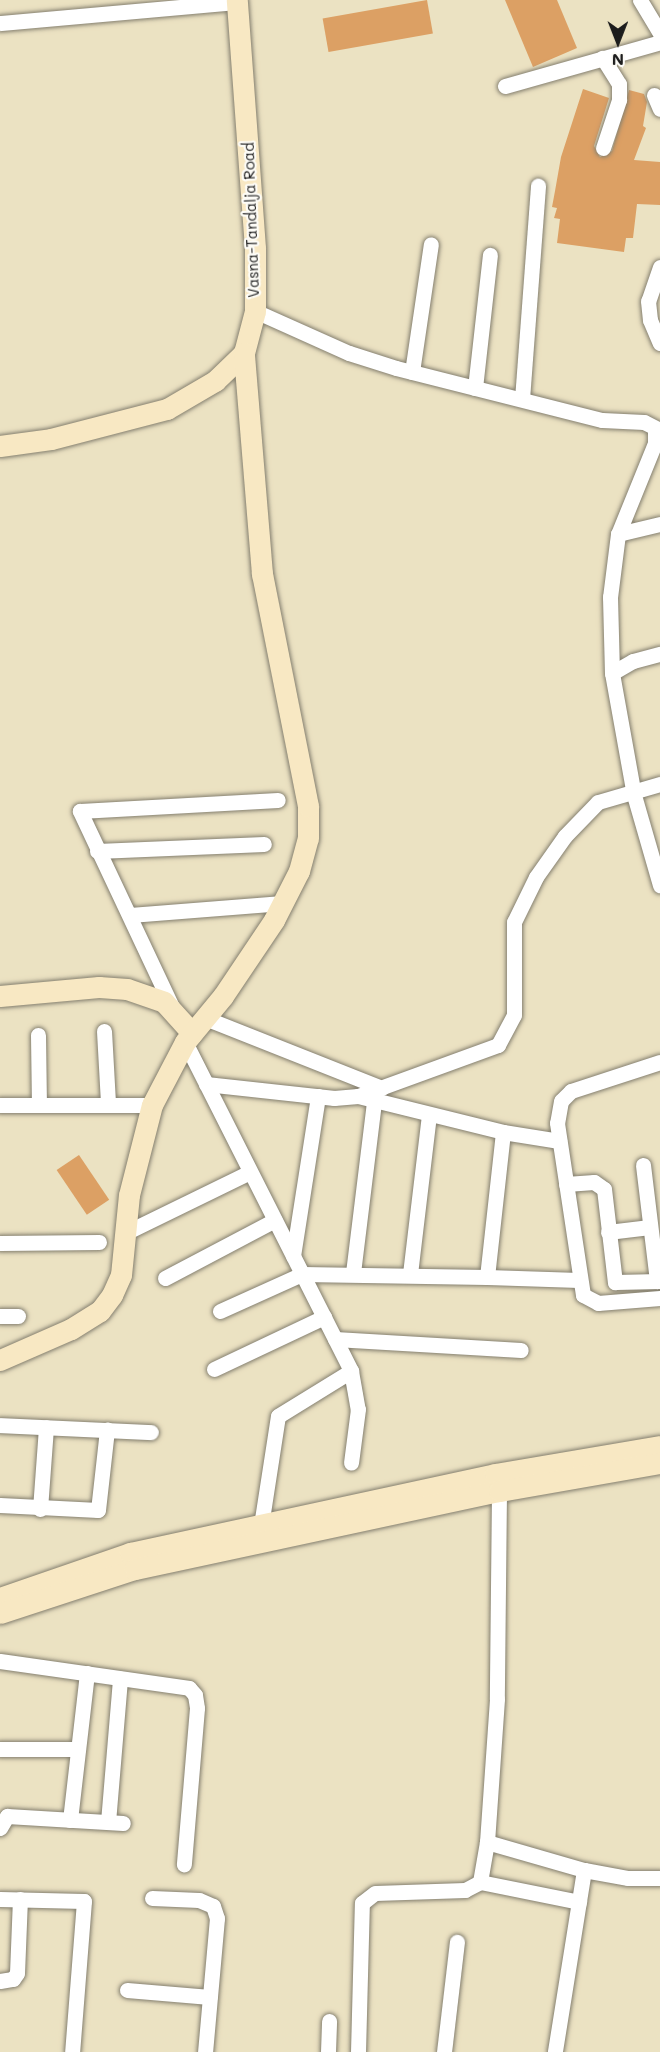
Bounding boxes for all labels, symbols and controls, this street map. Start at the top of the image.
north arrow [588,12,648,72]
text: N [612,50,624,71]
street label: Vasna-Tandalja Road [239,142,263,298]

